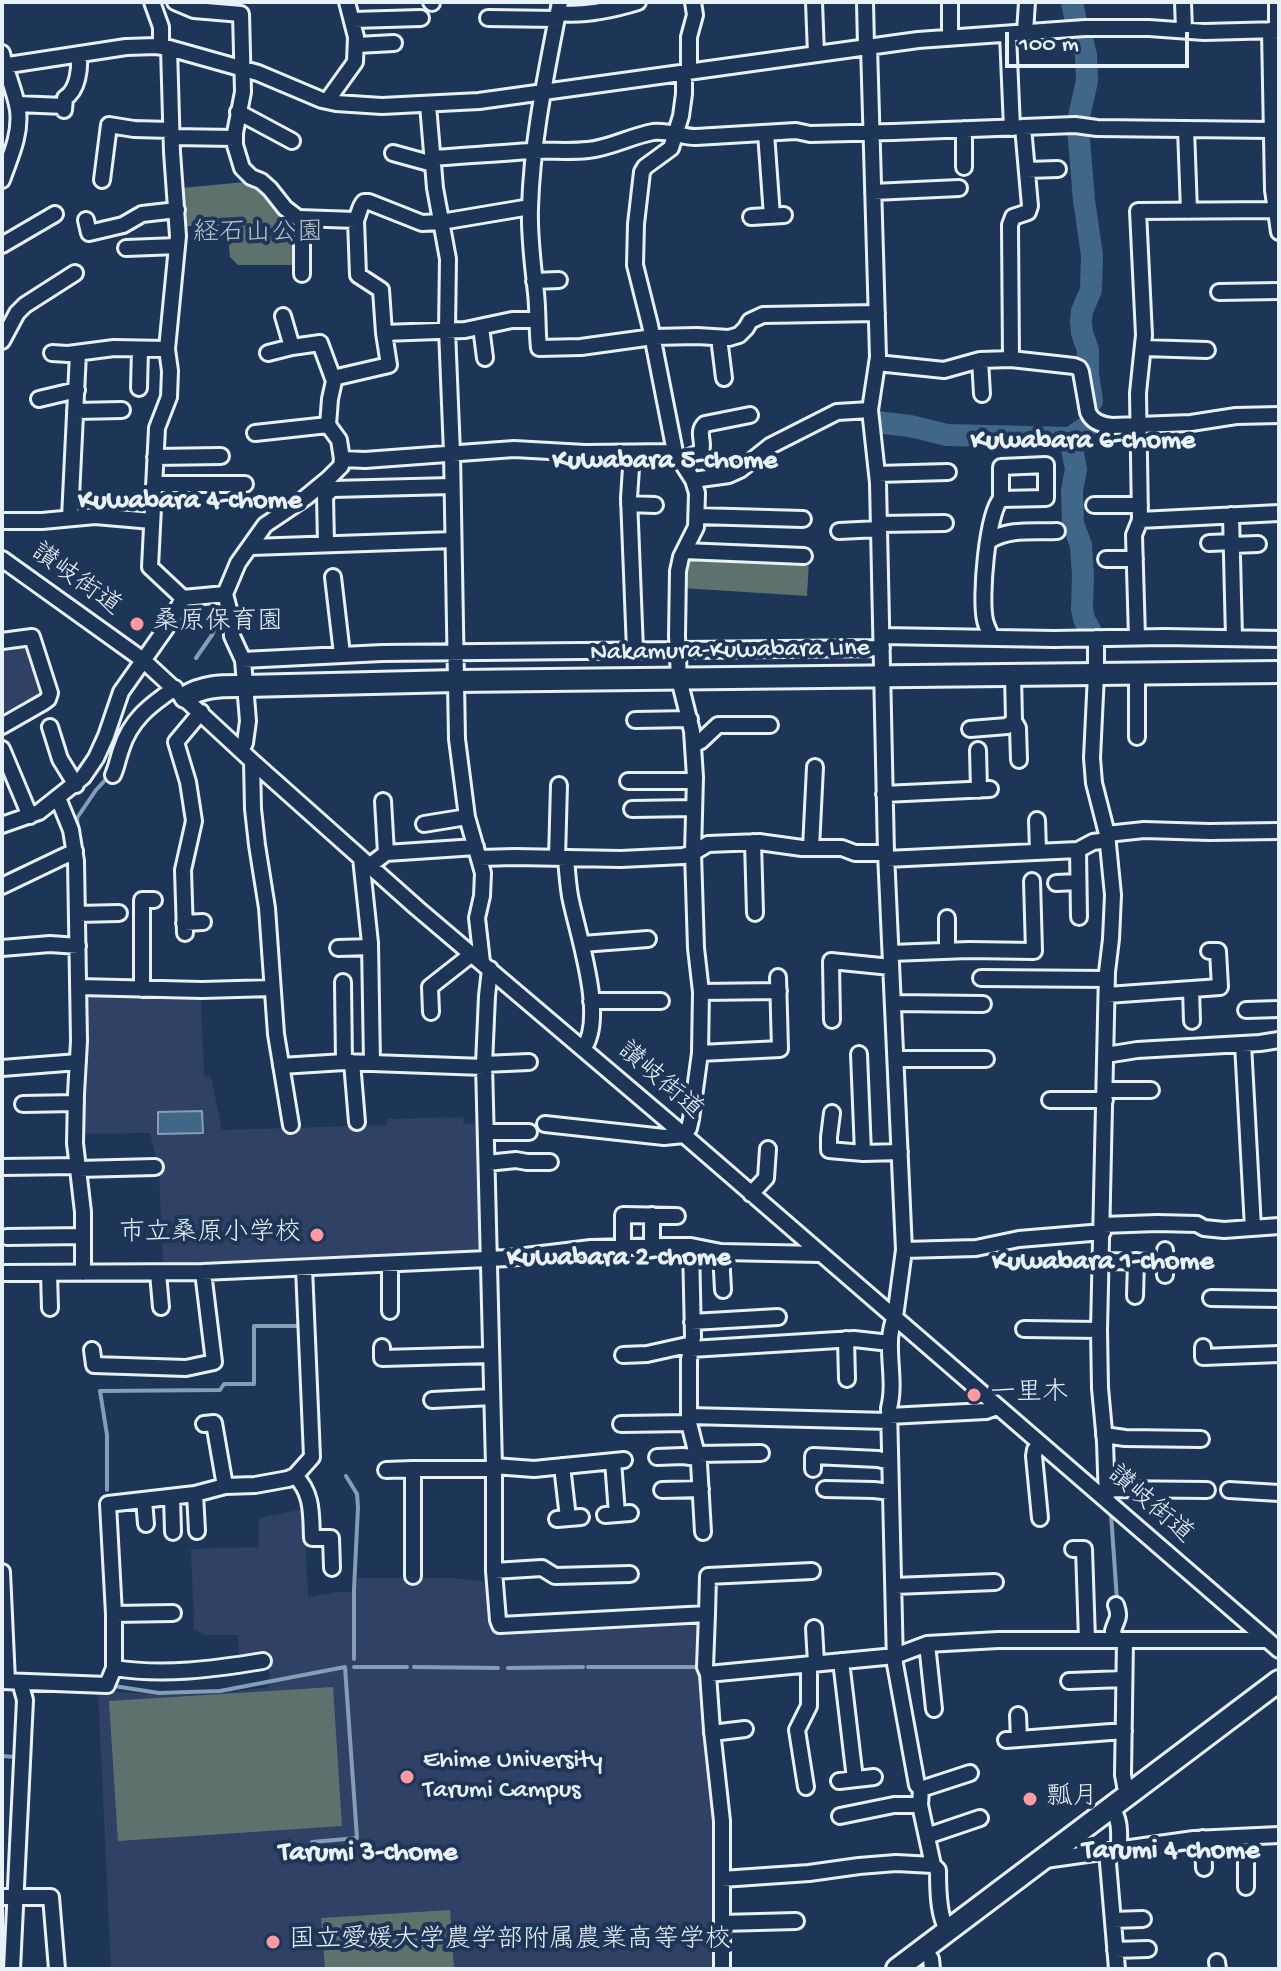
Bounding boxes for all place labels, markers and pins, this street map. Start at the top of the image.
place label: 桑原保育園 [153,608,283,640]
marker: 桑原保育園 [128,615,146,633]
place label: 市立桑原小学校 [119,1219,301,1251]
marker: 市立桑原小学校 [308,1226,326,1244]
place label: 一里木 [990,1379,1068,1411]
marker: 一里木 [965,1386,983,1404]
place label: Ehime University Tarumi Campus [423,1746,603,1808]
marker: Ehime University Tarumi Campus [398,1768,416,1786]
place label: 瓢月 [1046,1783,1098,1815]
marker: 瓢月 [1021,1790,1039,1808]
place label: 国立愛媛大学農学部附属農業高等学校 [289,1926,731,1958]
marker: 国立愛媛大学農学部附属農業高等学校 [264,1933,282,1951]

